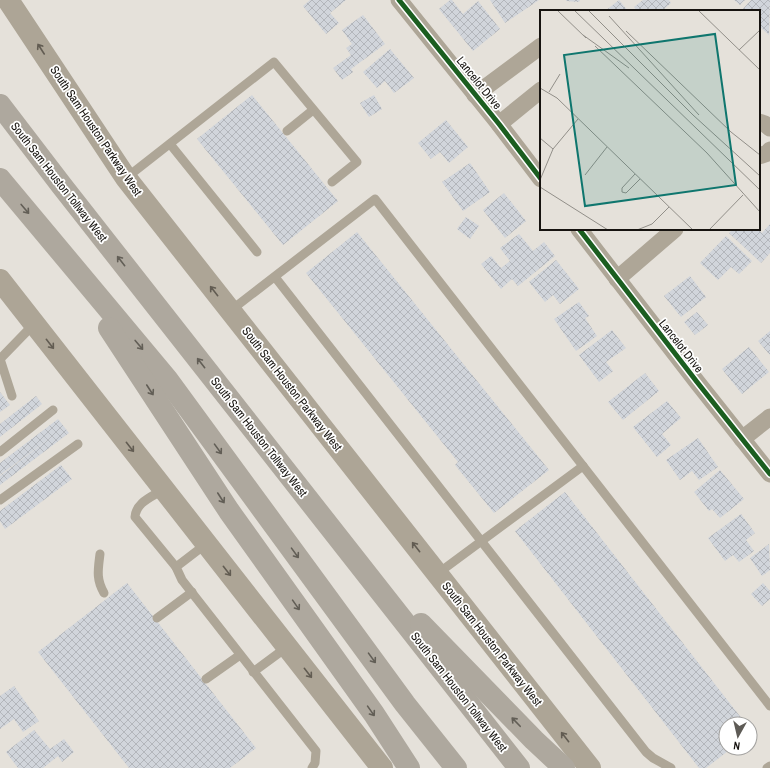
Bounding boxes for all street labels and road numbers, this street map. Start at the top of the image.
street label: Lancelot Drive [453,53,505,113]
street label: South Sam Houston Parkway West [46,63,146,199]
street label: South Sam Houston Tollway West [7,119,111,245]
street label: Lancelot Drive [655,316,707,376]
street label: South Sam Houston Parkway West [238,324,346,455]
street label: South Sam Houston Tollway West [207,374,311,500]
street label: South Sam Houston Parkway West [438,579,546,710]
street label: South Sam Houston Tollway West [407,629,511,755]

